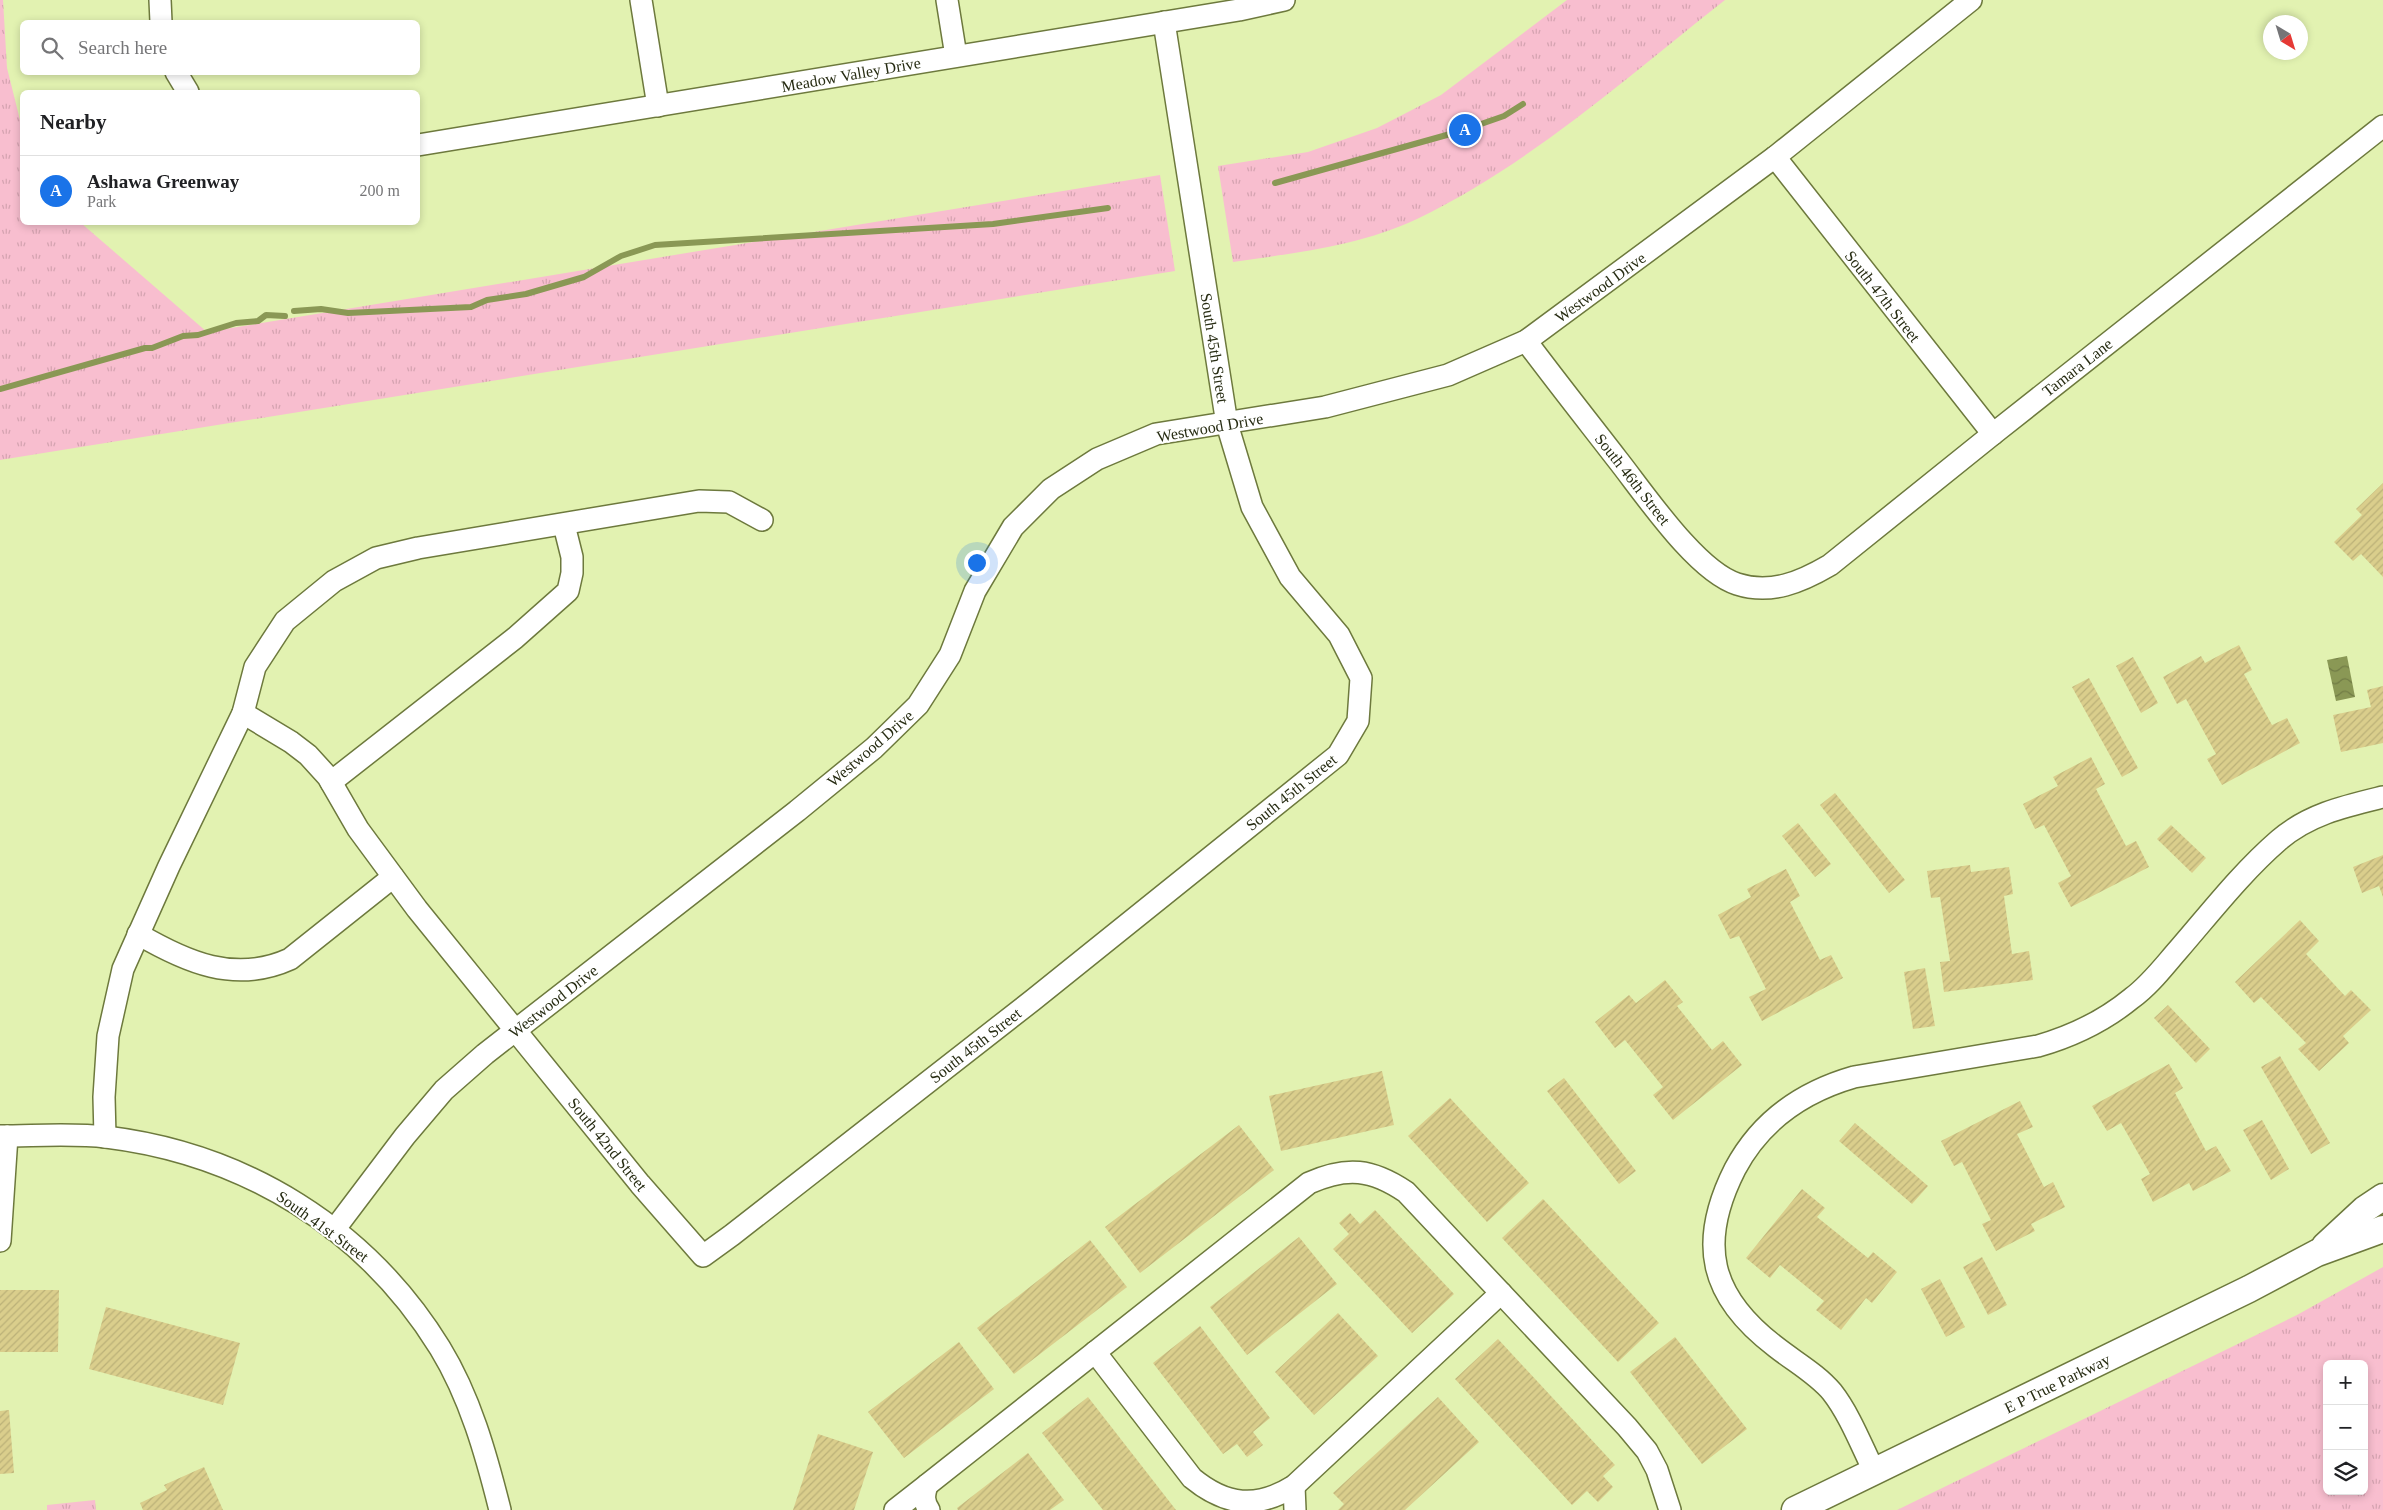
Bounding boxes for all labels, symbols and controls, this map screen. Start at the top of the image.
north arrow [2263,15,2308,60]
search box [20,20,420,75]
icon: search [38,34,66,62]
text: Search here [78,37,167,58]
street label: Meadow Valley Drive [780,54,922,96]
text: Nearby [40,110,107,134]
pin: A [1449,111,1481,149]
text: Ashawa Greenway [87,171,239,192]
text: A [50,182,62,199]
text: 200 m [360,182,400,199]
text: Park [87,193,116,210]
street label: South 47th Street [1842,247,1924,346]
street label: Westwood Drive [1552,249,1649,326]
street label: South 45th Street [1197,292,1232,405]
street label: Tamara Lane [2039,335,2116,400]
street label: Westwood Drive [1156,410,1265,445]
street label: South 46th Street [1592,430,1674,529]
your location [964,550,990,576]
street label: Westwood Drive [824,707,916,790]
street label: South 45th Street [1243,750,1340,834]
street label: Westwood Drive [506,962,601,1041]
street label: South 45th Street [926,1004,1025,1086]
street label: South 42nd Street [565,1094,651,1195]
street label: South 41st Street [273,1187,372,1266]
street label: E P True Parkway [2002,1351,2113,1417]
map controls [2323,1360,2368,1495]
button: + [2323,1360,2368,1405]
button: − [2323,1405,2368,1450]
button: layers [2323,1450,2368,1495]

